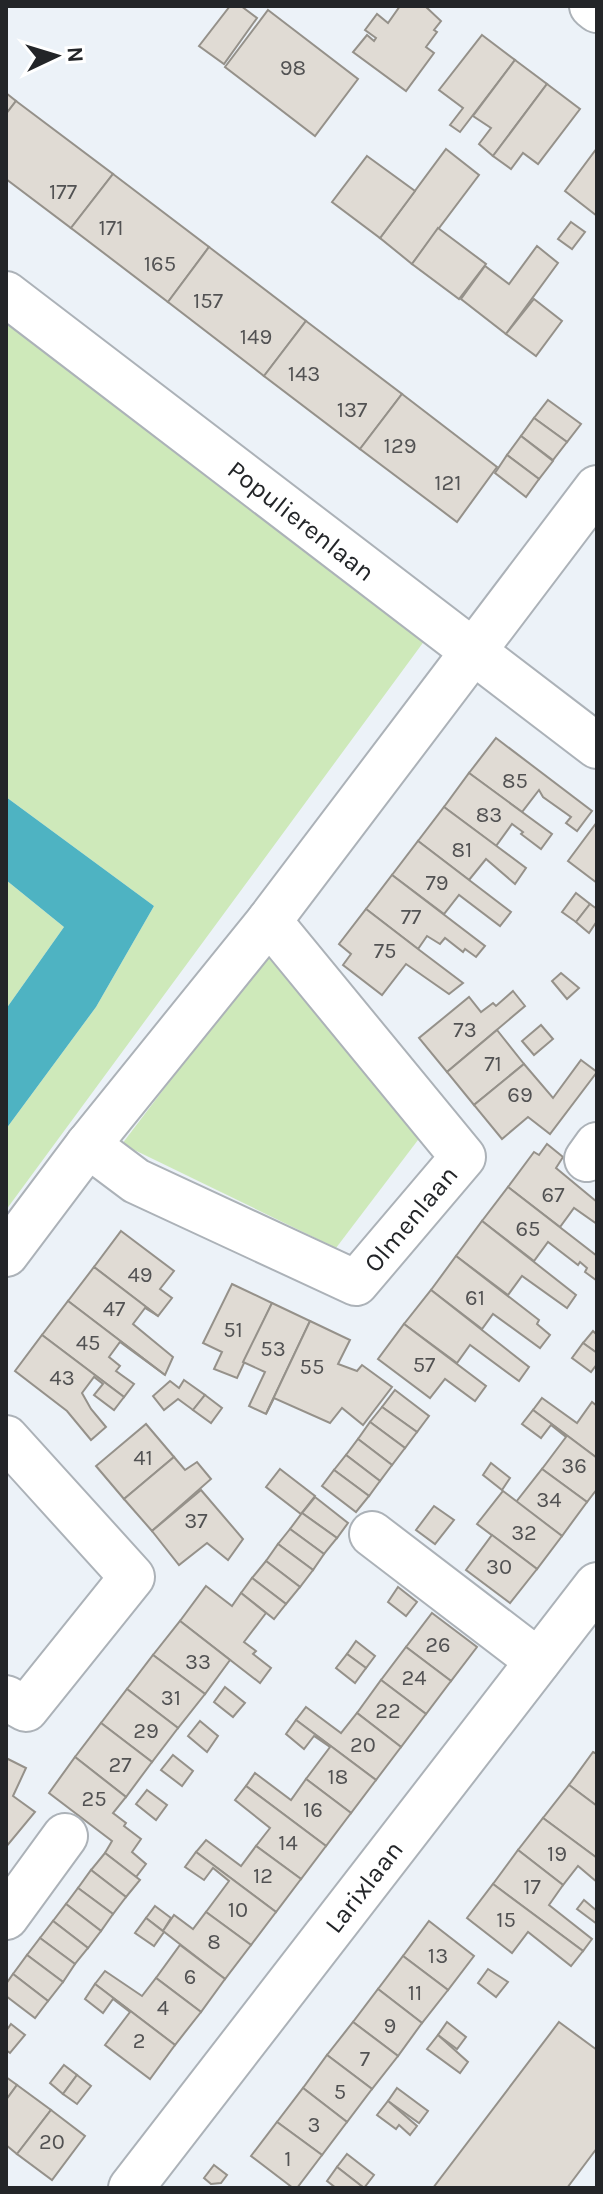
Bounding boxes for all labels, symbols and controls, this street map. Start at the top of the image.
north arrow [16,16,96,96]
text: N [61,46,88,63]
house number: 98 [280,55,306,81]
house number: 177 [49,179,77,205]
house number: 171 [99,215,123,241]
house number: 165 [144,251,176,277]
house number: 157 [193,288,223,314]
house number: 149 [240,324,272,350]
house number: 143 [288,361,320,387]
house number: 137 [337,397,367,423]
house number: 129 [384,433,416,459]
street label: Populierenlaan [221,454,381,588]
house number: 121 [434,470,462,496]
house number: 85 [502,768,528,794]
house number: 83 [476,802,502,828]
house number: 81 [452,837,472,863]
house number: 79 [425,870,449,896]
house number: 77 [401,904,421,930]
house number: 75 [374,938,396,964]
house number: 73 [453,1017,477,1043]
house number: 71 [484,1051,502,1077]
house number: 69 [507,1082,533,1108]
street label: Olmenlaan [358,1160,464,1278]
house number: 67 [542,1182,564,1208]
house number: 65 [515,1216,541,1242]
house number: 49 [127,1262,153,1288]
house number: 61 [465,1285,485,1311]
house number: 47 [103,1296,125,1322]
house number: 51 [223,1317,243,1343]
house number: 45 [76,1330,100,1356]
house number: 53 [260,1336,286,1362]
house number: 57 [413,1352,435,1378]
house number: 55 [300,1354,324,1380]
house number: 43 [49,1365,75,1391]
house number: 41 [133,1445,153,1471]
house number: 36 [561,1453,587,1479]
house number: 34 [536,1487,562,1513]
house number: 37 [184,1508,208,1534]
house number: 32 [511,1520,537,1546]
house number: 30 [486,1554,512,1580]
house number: 26 [425,1632,451,1658]
house number: 33 [185,1649,211,1675]
house number: 24 [401,1665,427,1691]
house number: 31 [161,1685,181,1711]
house number: 22 [375,1698,401,1724]
house number: 29 [133,1718,159,1744]
house number: 20 [350,1732,376,1758]
house number: 27 [108,1752,132,1778]
house number: 18 [328,1764,348,1790]
house number: 25 [81,1786,107,1812]
house number: 16 [303,1797,323,1823]
house number: 14 [278,1830,298,1856]
street label: Larixlaan [318,1835,410,1939]
house number: 19 [547,1841,567,1867]
house number: 12 [253,1863,273,1889]
house number: 17 [523,1874,541,1900]
house number: 10 [228,1897,248,1923]
house number: 15 [496,1907,516,1933]
house number: 8 [207,1929,221,1955]
house number: 13 [428,1943,448,1969]
house number: 6 [184,1964,196,1990]
house number: 11 [408,1980,422,2006]
house number: 4 [157,1995,169,2021]
house number: 9 [384,2013,396,2039]
house number: 2 [133,2028,145,2054]
house number: 7 [360,2046,370,2072]
house number: 5 [334,2079,346,2105]
house number: 3 [308,2112,321,2138]
house number: 20 [39,2129,65,2155]
house number: 1 [284,2146,292,2172]

